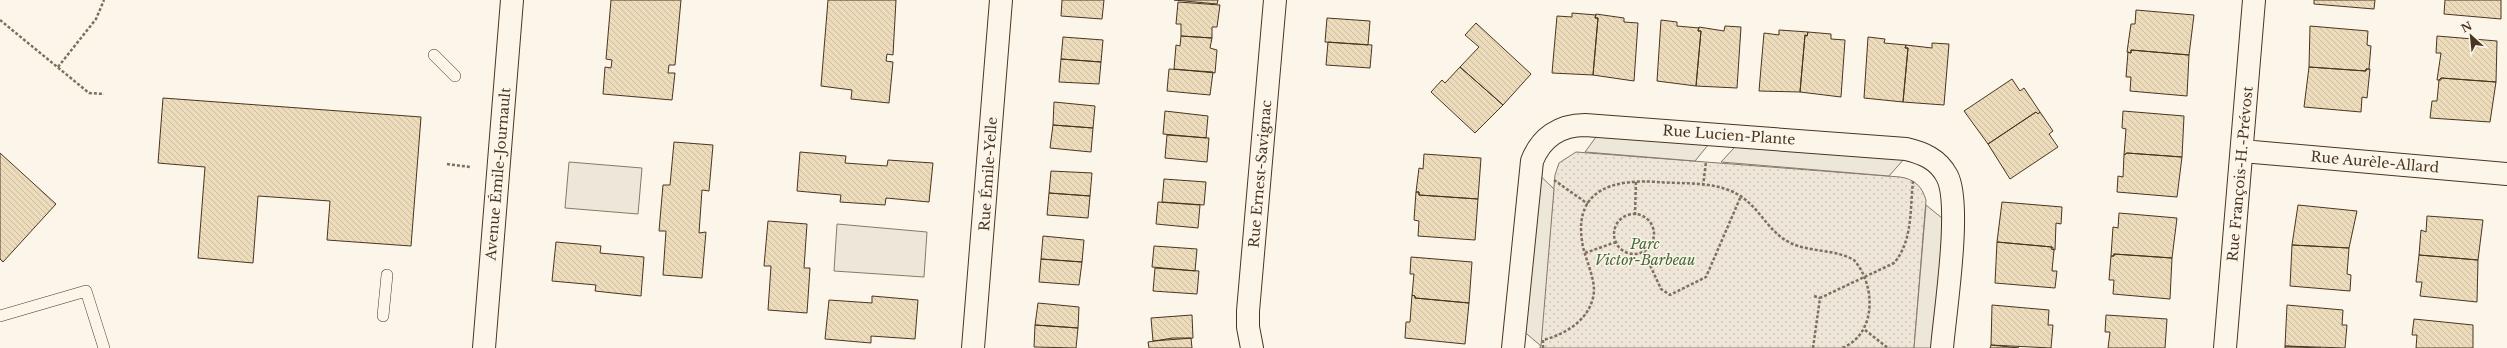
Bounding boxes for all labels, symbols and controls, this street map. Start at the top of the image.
north arrow [2451,16,2491,56]
text: N [2459,18,2475,36]
street label: Rue François-H.-Prévost [2223,85,2257,262]
street label: Avenue Émile-Journault [481,86,515,262]
street label: Rue Ernest-Savignac [1245,99,1275,249]
street label: Rue Émile-Yelle [975,116,1001,232]
street label: Rue Lucien-Plante [1662,121,1796,149]
street label: Rue Aurèle-Allard [2310,147,2441,177]
park label: Parc Victor-Barbeau [1595,235,1695,269]

